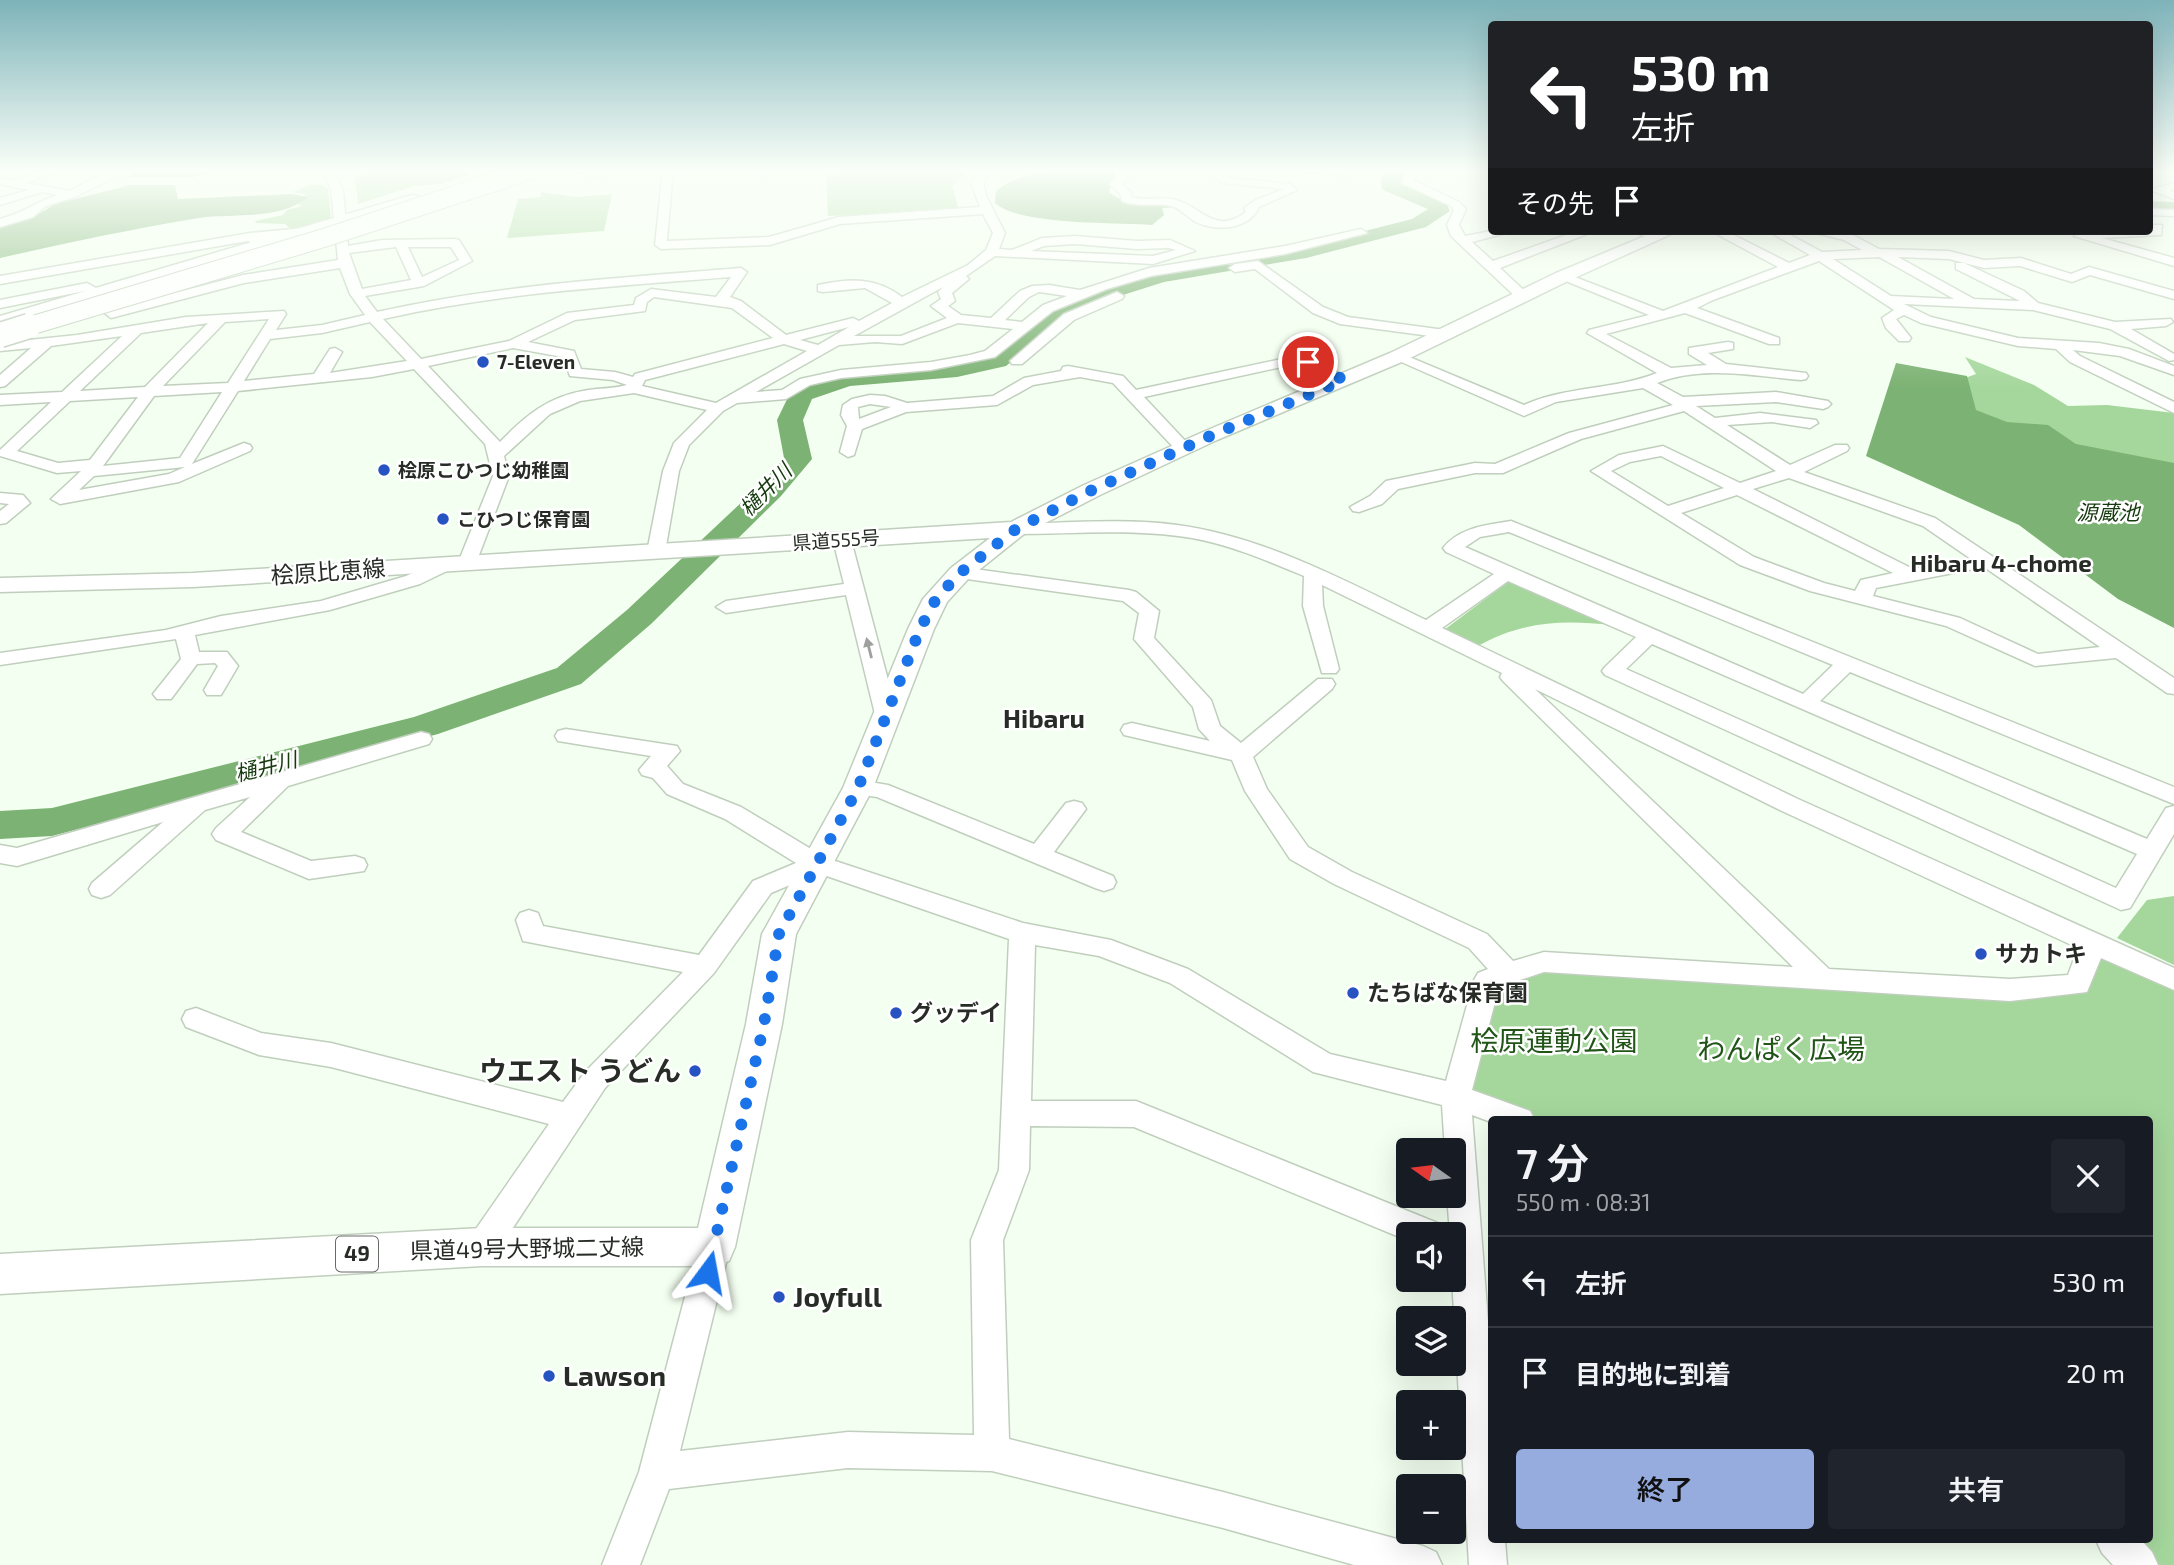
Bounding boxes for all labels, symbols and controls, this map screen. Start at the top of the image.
text: 530 m [1631,42,1771,101]
icon: left [1516,49,1607,140]
text: 左折 [1631,107,1695,145]
icon: arrive [1608,182,1646,220]
text: その先 [1516,187,1594,218]
pin [1278,332,1338,392]
icon: arrive [1289,343,1327,381]
place label: 7-Eleven [497,350,575,373]
marker: 7-Eleven [475,354,491,370]
water label: 樋井川 [734,456,797,520]
place label: 桧原こひつじ幼稚園 [398,458,569,481]
marker: 桧原こひつじ幼稚園 [376,462,392,478]
water label: 源蔵池 [2077,499,2141,524]
place label: こひつじ保育園 [457,507,590,530]
marker: こひつじ保育園 [435,511,451,527]
street label: 県道555号 [791,525,880,554]
district label: Hibaru 4-chome [1910,548,2092,577]
street label: 桧原比恵線 [270,553,386,589]
one-way arrow [863,637,874,659]
district label: Hibaru [1003,702,1085,733]
water label: 樋井川 [232,745,301,785]
place label: サカトキ [1995,939,2087,967]
marker: サカトキ [1973,946,1989,962]
place label: たちばな保育園 [1367,978,1528,1006]
marker: たちばな保育園 [1345,985,1361,1001]
place label: グッデイ [910,998,1002,1026]
marker: グッデイ [888,1005,904,1021]
park label: 桧原運動公園 [1470,1023,1638,1057]
park label: わんぱく広場 [1697,1031,1865,1065]
place label: ウエスト うどん [479,1053,681,1087]
marker: ウエスト うどん [687,1063,703,1079]
text: 7 分 [1516,1137,1589,1187]
north arrow [1396,1138,1466,1208]
map controls [1396,1138,1466,1544]
button: close [2051,1139,2125,1213]
text: 550 m · 08:31 [1516,1188,1651,1216]
button: sound [1396,1222,1466,1292]
street label: 県道49号大野城二丈線 [410,1232,644,1264]
position arrow [671,1235,745,1309]
road number: 49 [336,1236,378,1272]
icon: left [1516,1263,1554,1301]
text: 530 m [2052,1266,2125,1297]
text: 左折 [1575,1267,1627,1298]
place label: Joyfull [793,1279,883,1313]
marker: Joyfull [771,1289,787,1305]
button: layers [1396,1306,1466,1376]
icon: arrive [1516,1354,1554,1392]
text: 20 m [2066,1357,2125,1388]
place label: Lawson [563,1358,666,1392]
text: 目的地に到着 [1575,1358,1731,1389]
marker: Lawson [541,1368,557,1384]
button: + [1396,1390,1466,1460]
button: 終了 [1516,1449,1814,1529]
button: 共有 [1828,1449,2125,1529]
button: − [1396,1474,1466,1544]

